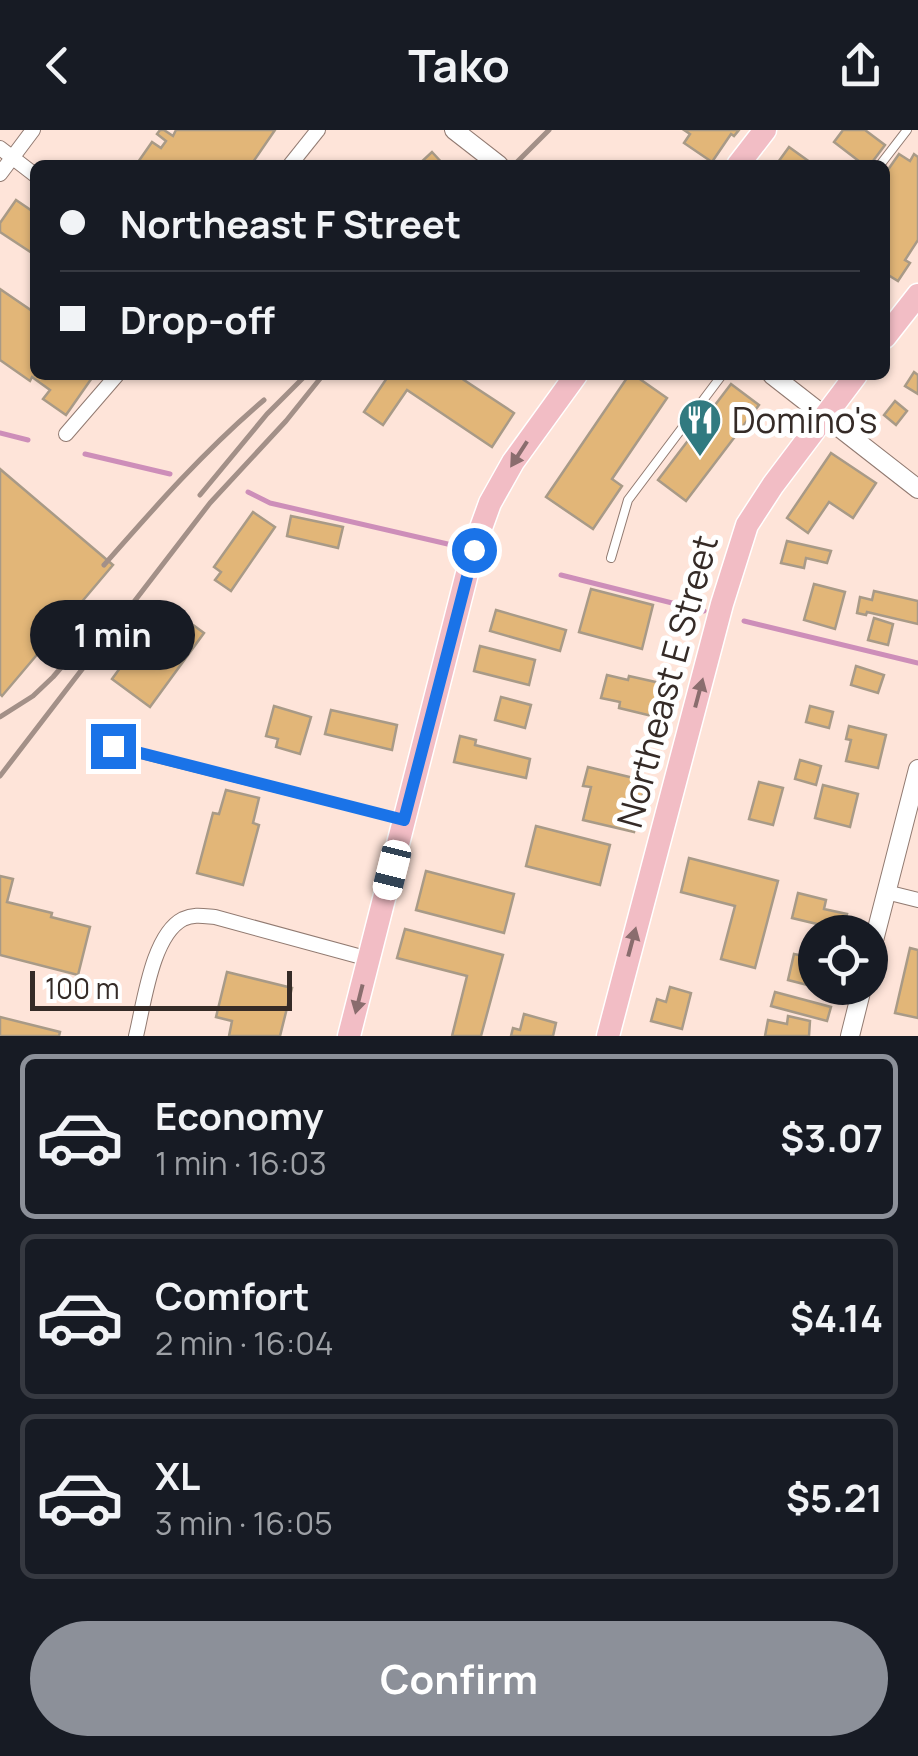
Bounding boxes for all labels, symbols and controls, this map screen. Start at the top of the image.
text: Tako [408,34,510,96]
icon: back [30,38,85,93]
icon: share [833,38,888,93]
text: Northeast F Street [120,197,461,249]
text: Drop-off [120,293,275,345]
place label: Domino's [732,396,877,444]
restaurant icon: Domino's [677,397,723,458]
one-way arrow [510,440,528,468]
route start [452,528,497,573]
street label: Northeast E Street [605,530,729,832]
callout: 1 min [31,601,196,671]
text: 1 min [73,613,152,657]
one-way arrow [691,677,707,708]
route end [91,724,136,769]
car [370,837,414,903]
map controls [798,915,888,1005]
button: locate [798,915,888,1005]
one-way arrow [625,926,641,957]
scale bar [30,966,292,1010]
text: 100 m [45,969,119,1007]
one-way arrow [351,984,366,1015]
text: Economy [155,1089,324,1141]
icon: car [35,1092,125,1182]
text: $3.07 [780,1111,883,1163]
text: 1 min · 16:03 [155,1141,327,1185]
text: Comfort [155,1269,309,1321]
icon: car [35,1272,125,1362]
text: $4.14 [790,1291,883,1343]
text: 2 min · 16:04 [155,1321,334,1365]
text: XL [155,1449,200,1501]
icon: car [35,1452,125,1542]
text: $5.21 [786,1471,883,1523]
text: 3 min · 16:05 [155,1501,333,1545]
button: Confirm [30,1621,888,1736]

